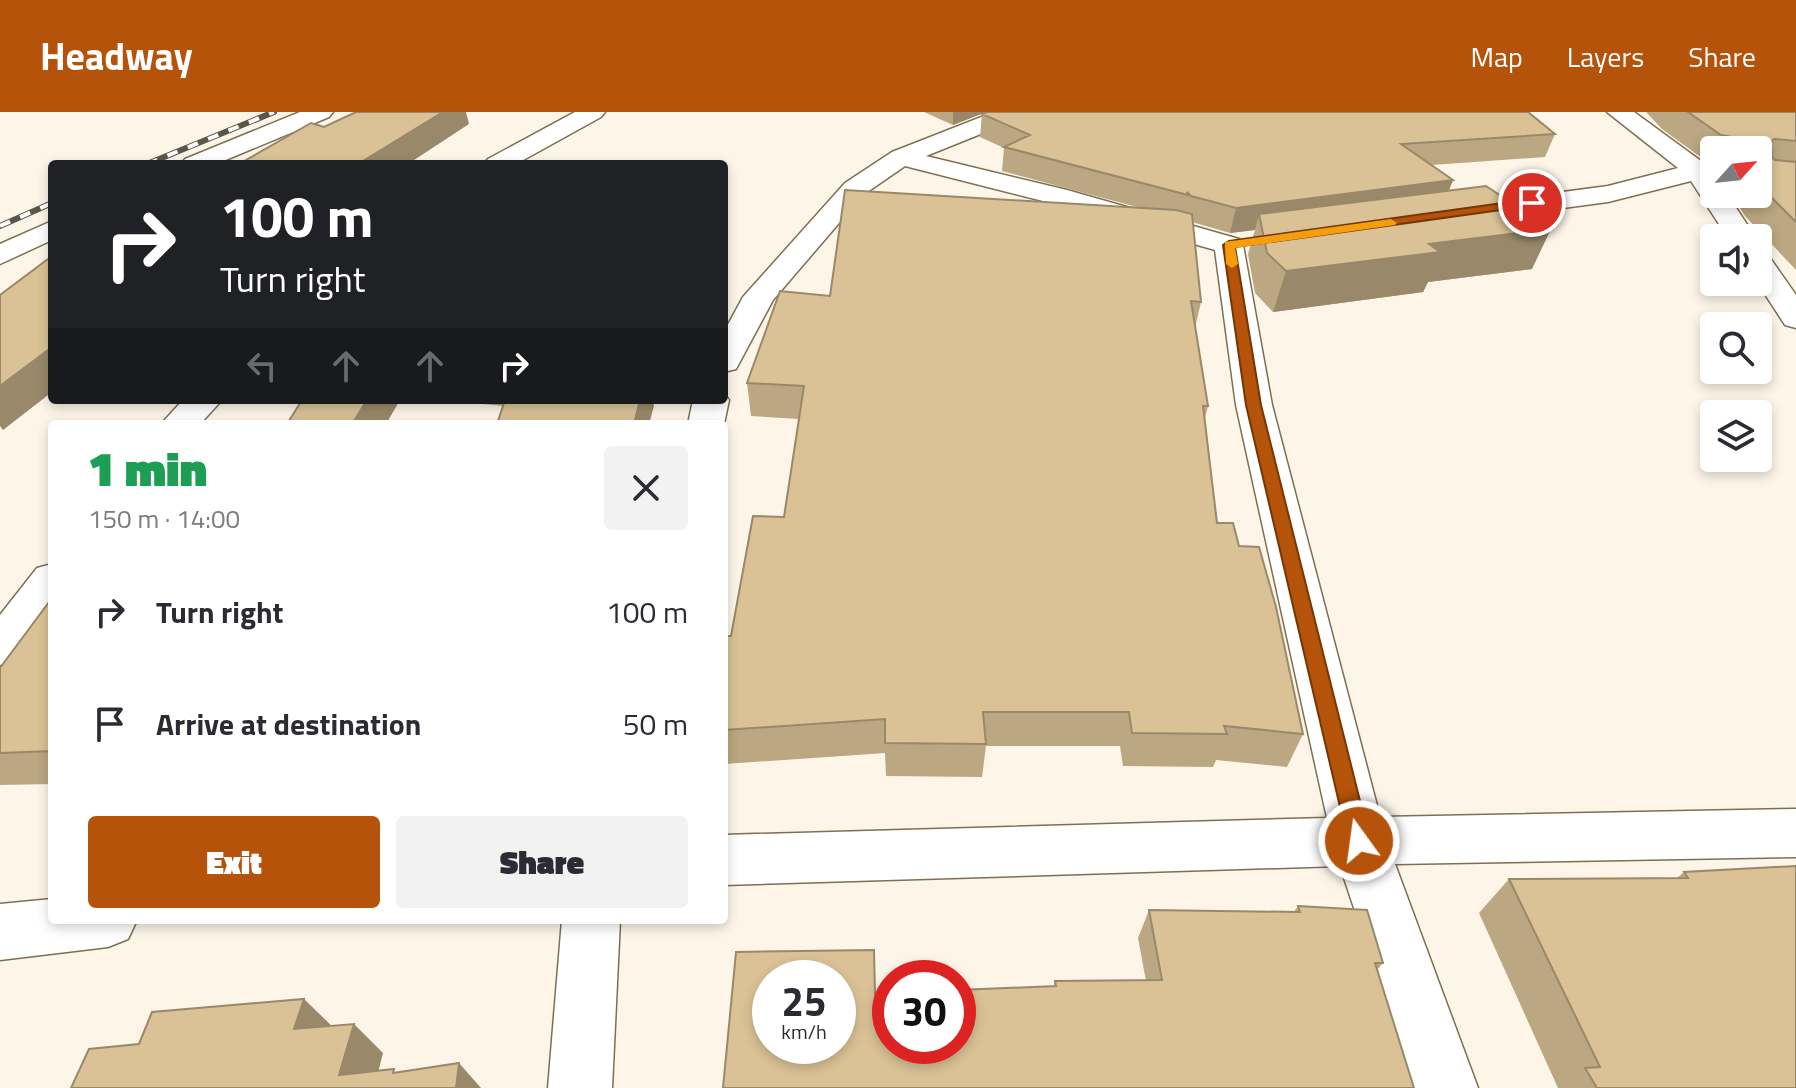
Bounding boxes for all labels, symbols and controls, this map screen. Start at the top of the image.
text: Headway [40,27,193,85]
text: Map [1470,35,1523,78]
text: Layers [1567,35,1644,78]
text: Share [1688,35,1756,78]
north arrow [1700,136,1772,208]
map controls [1700,136,1772,472]
pin [1498,169,1566,237]
text: 100 m [220,174,373,259]
icon: arrive [1510,181,1554,225]
icon: right [88,192,192,296]
button: sound [1700,224,1772,296]
text: Turn right [220,251,365,306]
button: search [1700,312,1772,384]
icon: left [240,344,284,388]
icon: ahead [324,344,368,388]
icon: ahead [408,344,452,388]
icon: right [492,344,536,388]
button: layers [1700,400,1772,472]
text: 1 min [88,432,207,505]
button: close [604,446,688,530]
text: 150 m · 14:00 [88,499,240,538]
text: Turn right [156,589,284,635]
text: 100 m [606,589,688,635]
icon: right [88,590,132,634]
text: Arrive at destination [156,701,421,747]
text: 50 m [623,701,688,747]
icon: arrive [88,702,132,746]
position arrow [1317,799,1401,883]
button: Exit [88,816,380,908]
button: Share [396,816,688,908]
speed limit sign: 30 [872,960,976,1064]
text: 25 [782,971,826,1032]
text: km/h [781,1016,827,1047]

